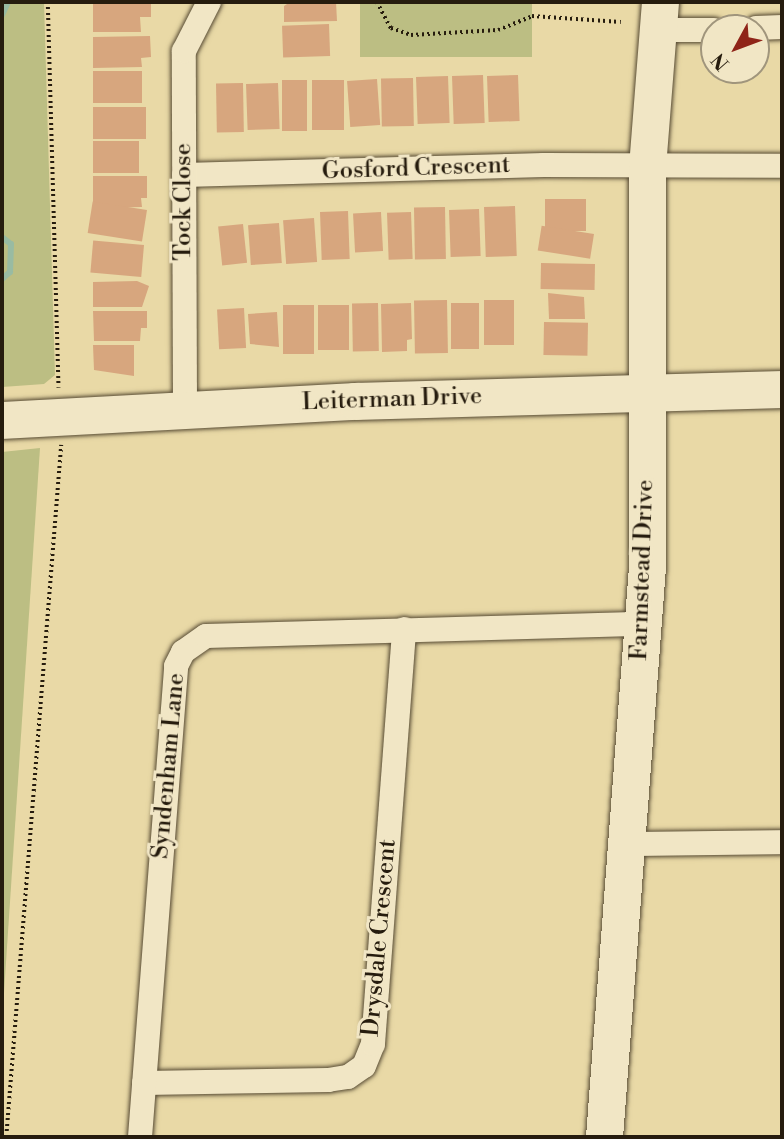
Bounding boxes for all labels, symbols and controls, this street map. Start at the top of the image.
north arrow [700,14,770,84]
text: N [707,48,735,75]
street label: Tock Close [170,143,198,261]
street label: Gosford Crescent [321,151,511,187]
street label: Leiterman Drive [301,382,483,418]
street label: Farmstead Drive [625,479,661,661]
street label: Syndenham Lane [147,672,191,860]
street label: Drysdale Crescent [357,838,403,1038]

